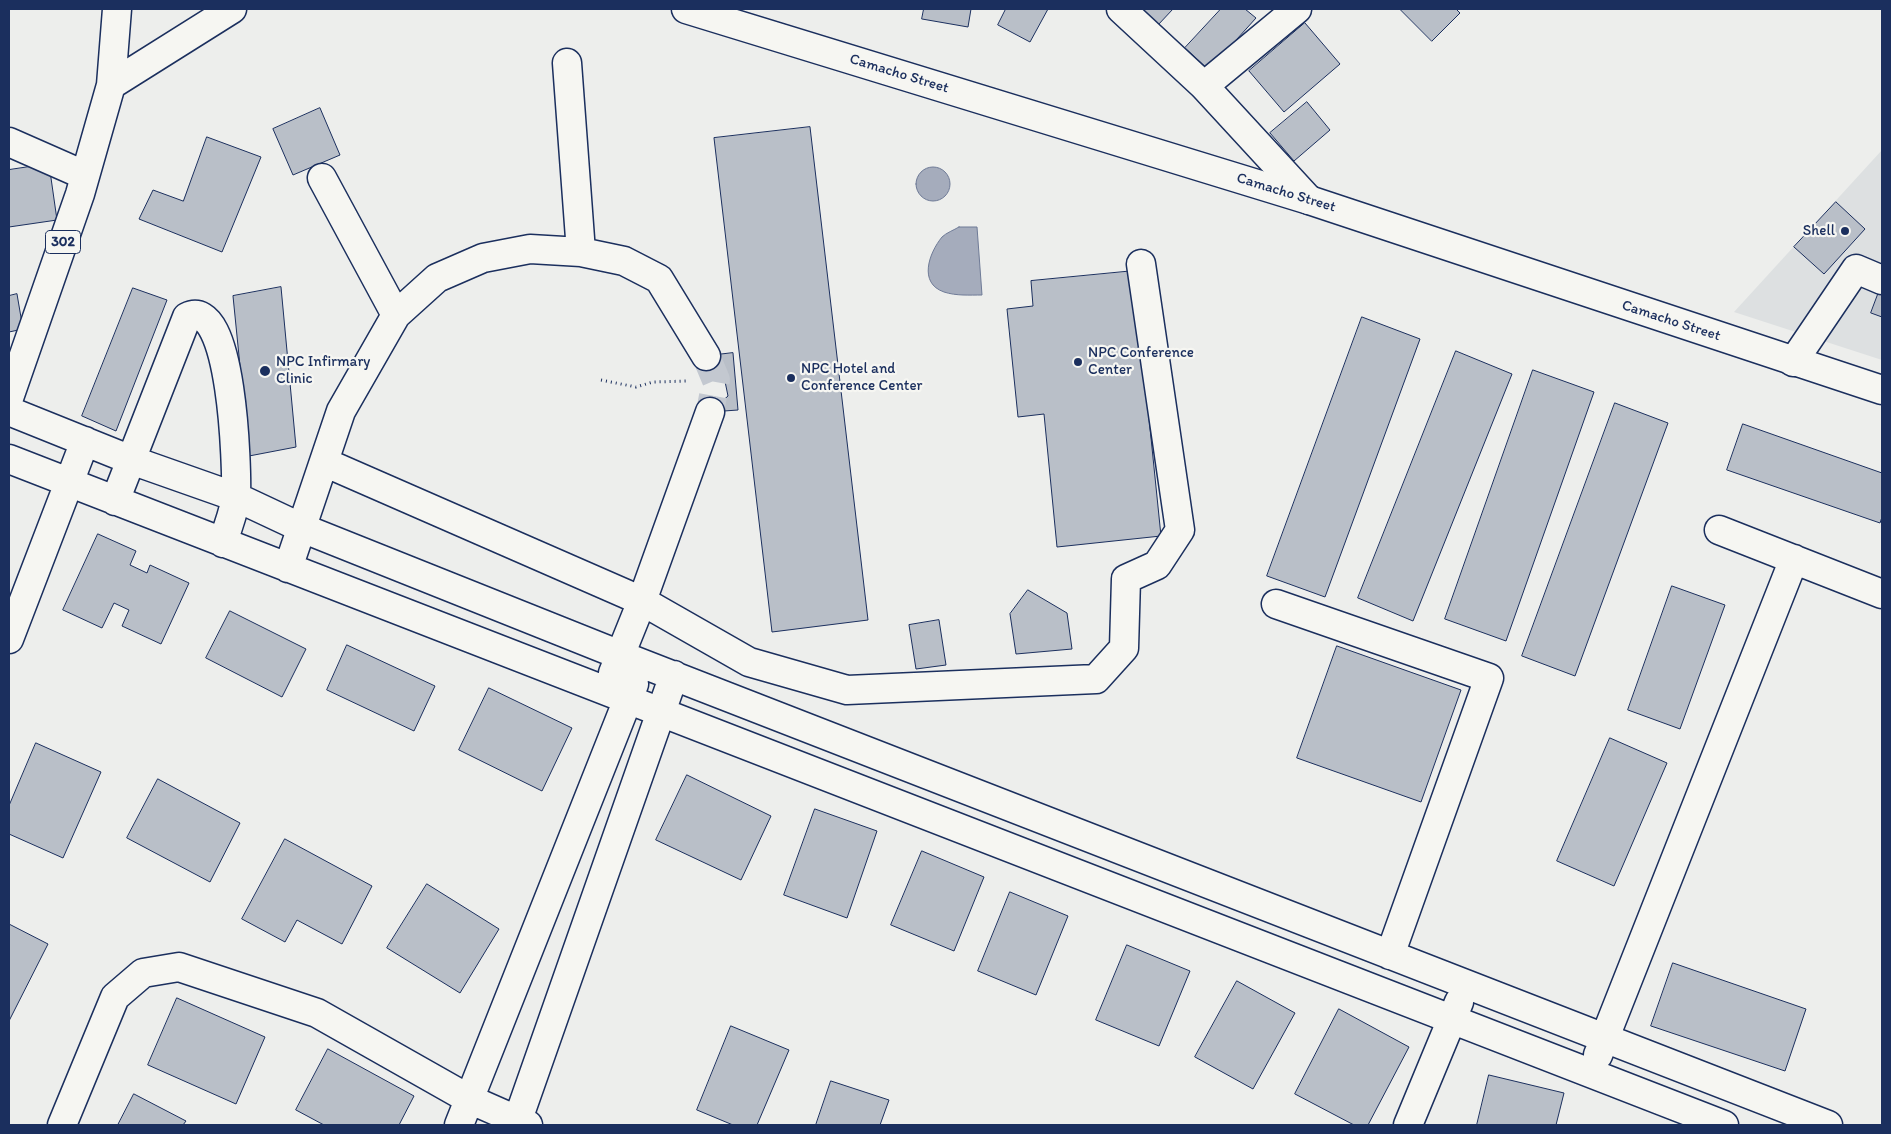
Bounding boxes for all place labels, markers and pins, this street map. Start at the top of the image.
place label: Shell [1803,222,1835,240]
marker: Shell [1839,225,1851,237]
place label: NPC Conference Center [1088,344,1194,379]
place label: NPC Infirmary Clinic [276,353,370,388]
marker: NPC Conference Center [1072,356,1084,368]
place label: NPC Hotel and Conference Center [801,360,923,395]
marker: NPC Infirmary Clinic [258,364,272,378]
marker: NPC Hotel and Conference Center [785,372,797,384]

